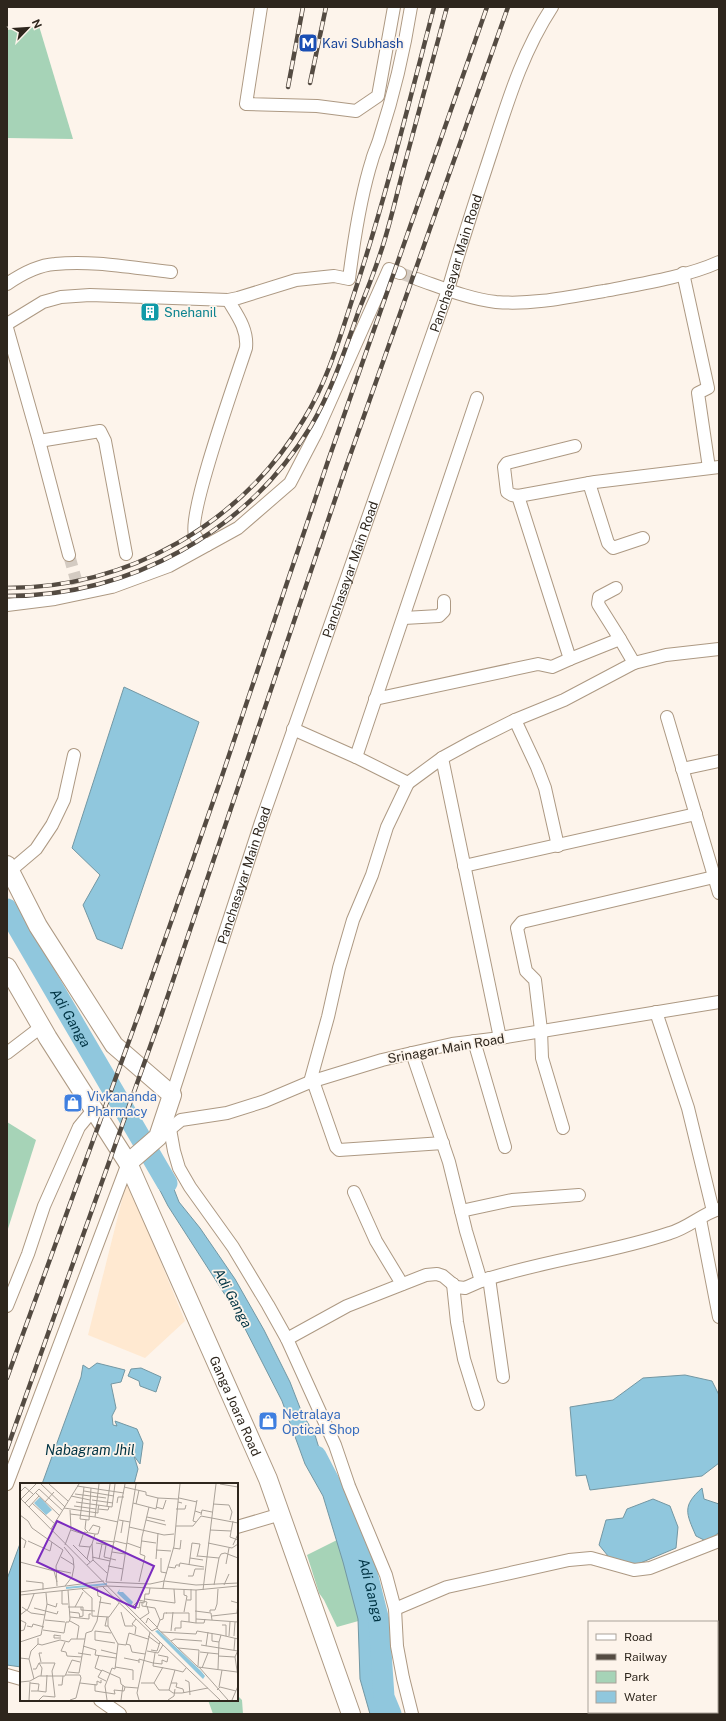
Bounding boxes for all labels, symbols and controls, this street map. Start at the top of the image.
north arrow [8,8,48,48]
text: N [30,17,44,30]
metro station icon: Kavi Subhash [297,32,319,54]
place label: Kavi Subhash [322,36,403,51]
street label: Panchasayar Main Road [427,192,485,334]
building icon: Snehanil [139,301,161,323]
place label: Snehanil [164,305,217,320]
street label: Panchasayar Main Road [319,499,381,640]
street label: Panchasayar Main Road [215,805,274,946]
water label: Adi Ganga [47,986,94,1050]
street label: Srinagar Main Road [386,1031,506,1066]
place label: Vivkananda Pharmacy [87,1089,157,1119]
shop icon: Vivkananda Pharmacy [62,1092,84,1114]
water label: Adi Ganga [211,1266,255,1330]
street label: Ganga Joara Road [206,1354,264,1459]
place label: Netralaya Optical Shop [282,1407,360,1437]
shop icon: Netralaya Optical Shop [257,1410,279,1432]
water label: Nabagram Jhil [45,1442,135,1458]
inset map [20,1483,238,1701]
water label: Adi Ganga [356,1557,387,1624]
legend [588,1621,718,1713]
text: Road [624,1630,652,1644]
text: Railway [624,1650,668,1664]
text: Park [624,1670,650,1684]
text: Water [624,1690,658,1704]

